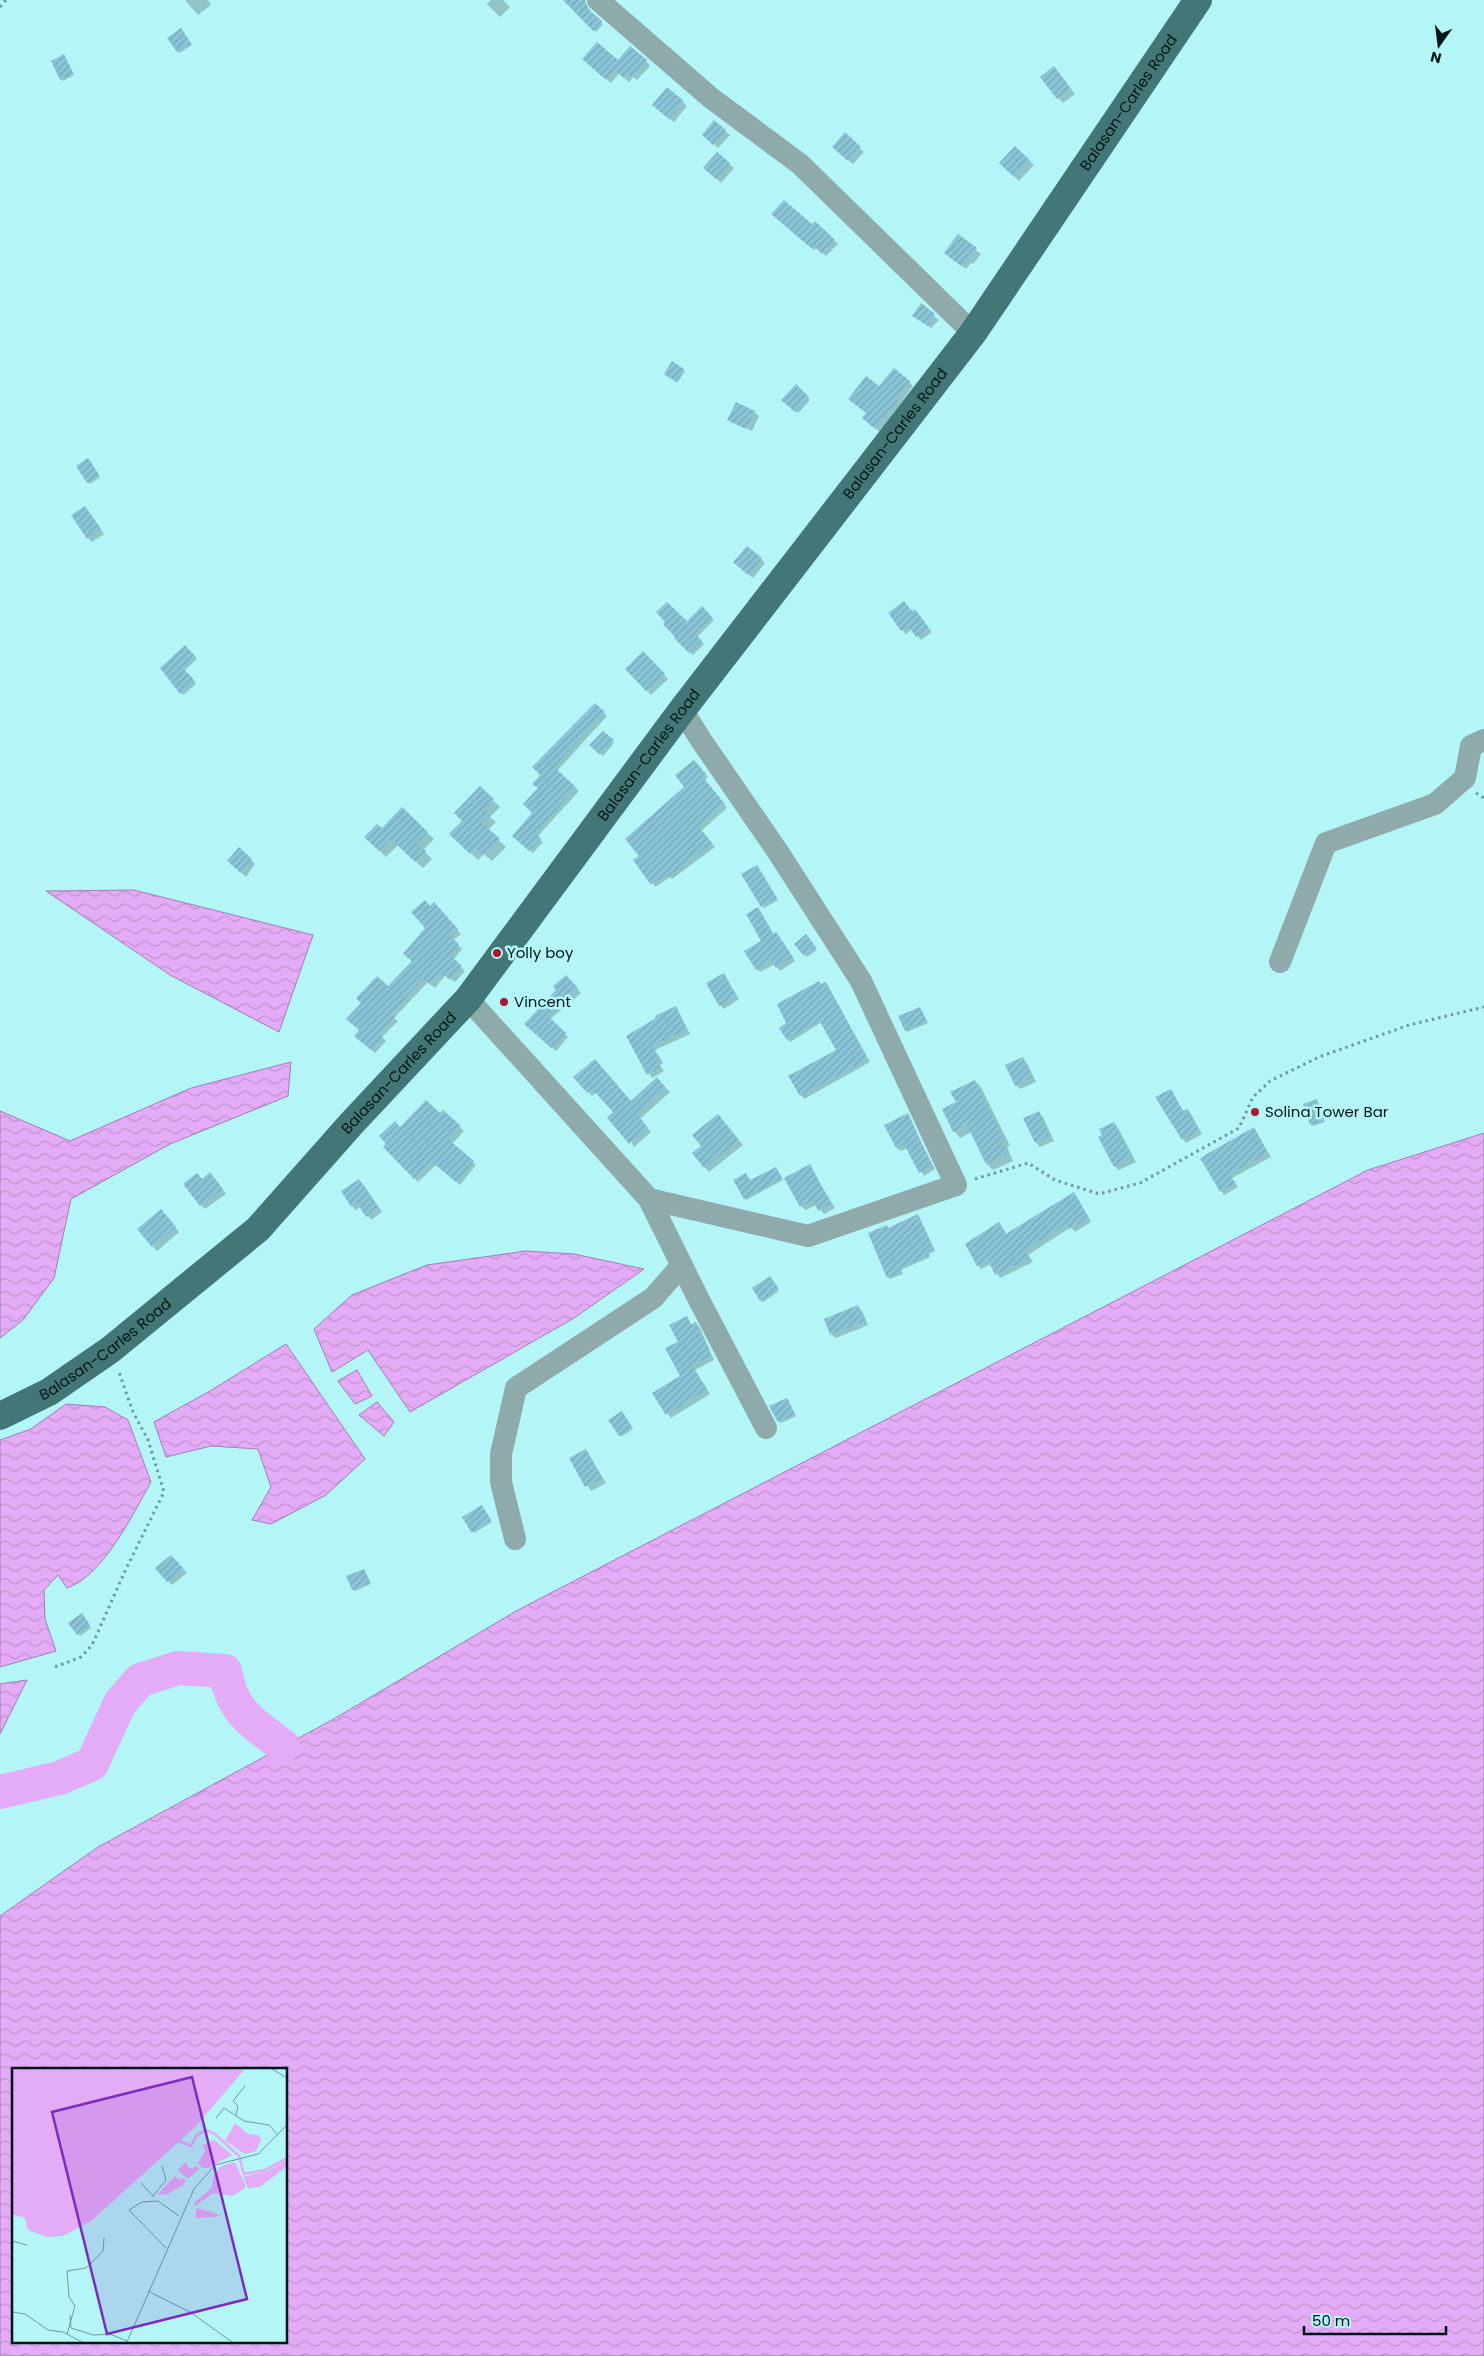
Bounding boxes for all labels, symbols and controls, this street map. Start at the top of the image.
north arrow [1414,20,1464,70]
street label: Balasan-Carles Road [1075,30,1182,175]
text: N [1428,47,1443,69]
street label: Balasan-Carles Road [838,363,952,503]
street label: Balasan-Carles Road [592,684,705,825]
place label: Yolly boy [507,942,574,963]
marker: Yolly boy [491,947,503,959]
place label: Vincent [514,991,571,1012]
marker: Vincent [498,996,510,1008]
street label: Balasan-Carles Road [336,1007,461,1138]
place label: Solina Tower Bar [1265,1101,1389,1122]
marker: Solina Tower Bar [1249,1106,1261,1118]
street label: Balasan-Carles Road [35,1293,176,1405]
inset map [12,2068,288,2344]
scale bar [1304,2304,1446,2336]
text: 50 m [1312,2310,1350,2331]

